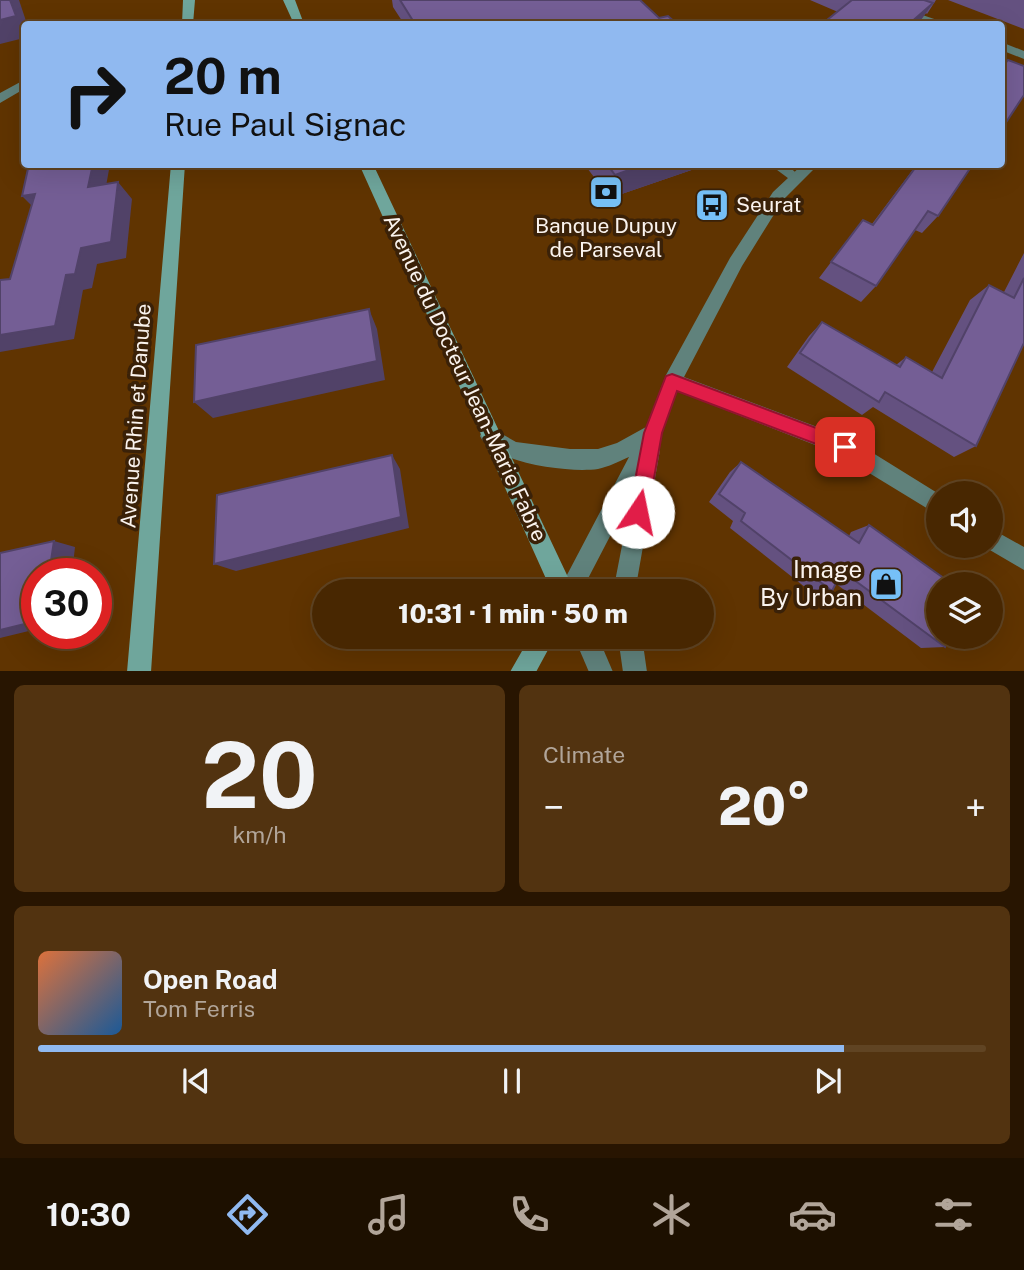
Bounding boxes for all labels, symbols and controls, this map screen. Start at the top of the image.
text: 20 m [164,47,282,105]
icon: right [49,49,140,140]
text: Rue Paul Signac [164,106,406,143]
bank icon: Banque Dupuy de Parseval [587,173,625,211]
bus stop icon: Seurat [693,186,731,224]
place label: Seurat [736,192,801,217]
street label: Avenue du Docteur Jean-Marie Fabre [379,210,552,545]
place label: Banque Dupuy de Parseval [535,213,677,262]
street label: Avenue Rhin et Danube [115,303,156,529]
pin [815,417,875,477]
icon: arrive [826,428,864,466]
position arrow [601,475,675,549]
map controls [926,481,1003,649]
button: sound [926,481,1003,558]
place label: Image By Urban [760,555,862,611]
speed limit sign: 30 [21,558,112,649]
shop icon: Image By Urban [867,565,905,603]
button: layers [926,572,1003,649]
text: 10:31 · 1 min · 50 m [398,598,628,629]
text: 20 [201,722,318,828]
text: Climate [543,741,625,768]
text: 20° [718,776,811,837]
text: − [543,785,564,830]
text: + [965,785,986,830]
text: km/h [232,821,287,848]
text: Open Road [143,964,278,995]
text: Tom Ferris [143,995,255,1022]
icon: previous [177,1062,215,1100]
icon: pause [493,1062,531,1100]
icon: next [809,1062,847,1100]
icon: directions [223,1190,272,1239]
icon: music [364,1190,413,1239]
icon: phone [505,1190,554,1239]
icon: climate [647,1190,696,1239]
icon: car [788,1190,837,1239]
icon: filters [929,1190,978,1239]
text: 10:30 [46,1196,131,1233]

